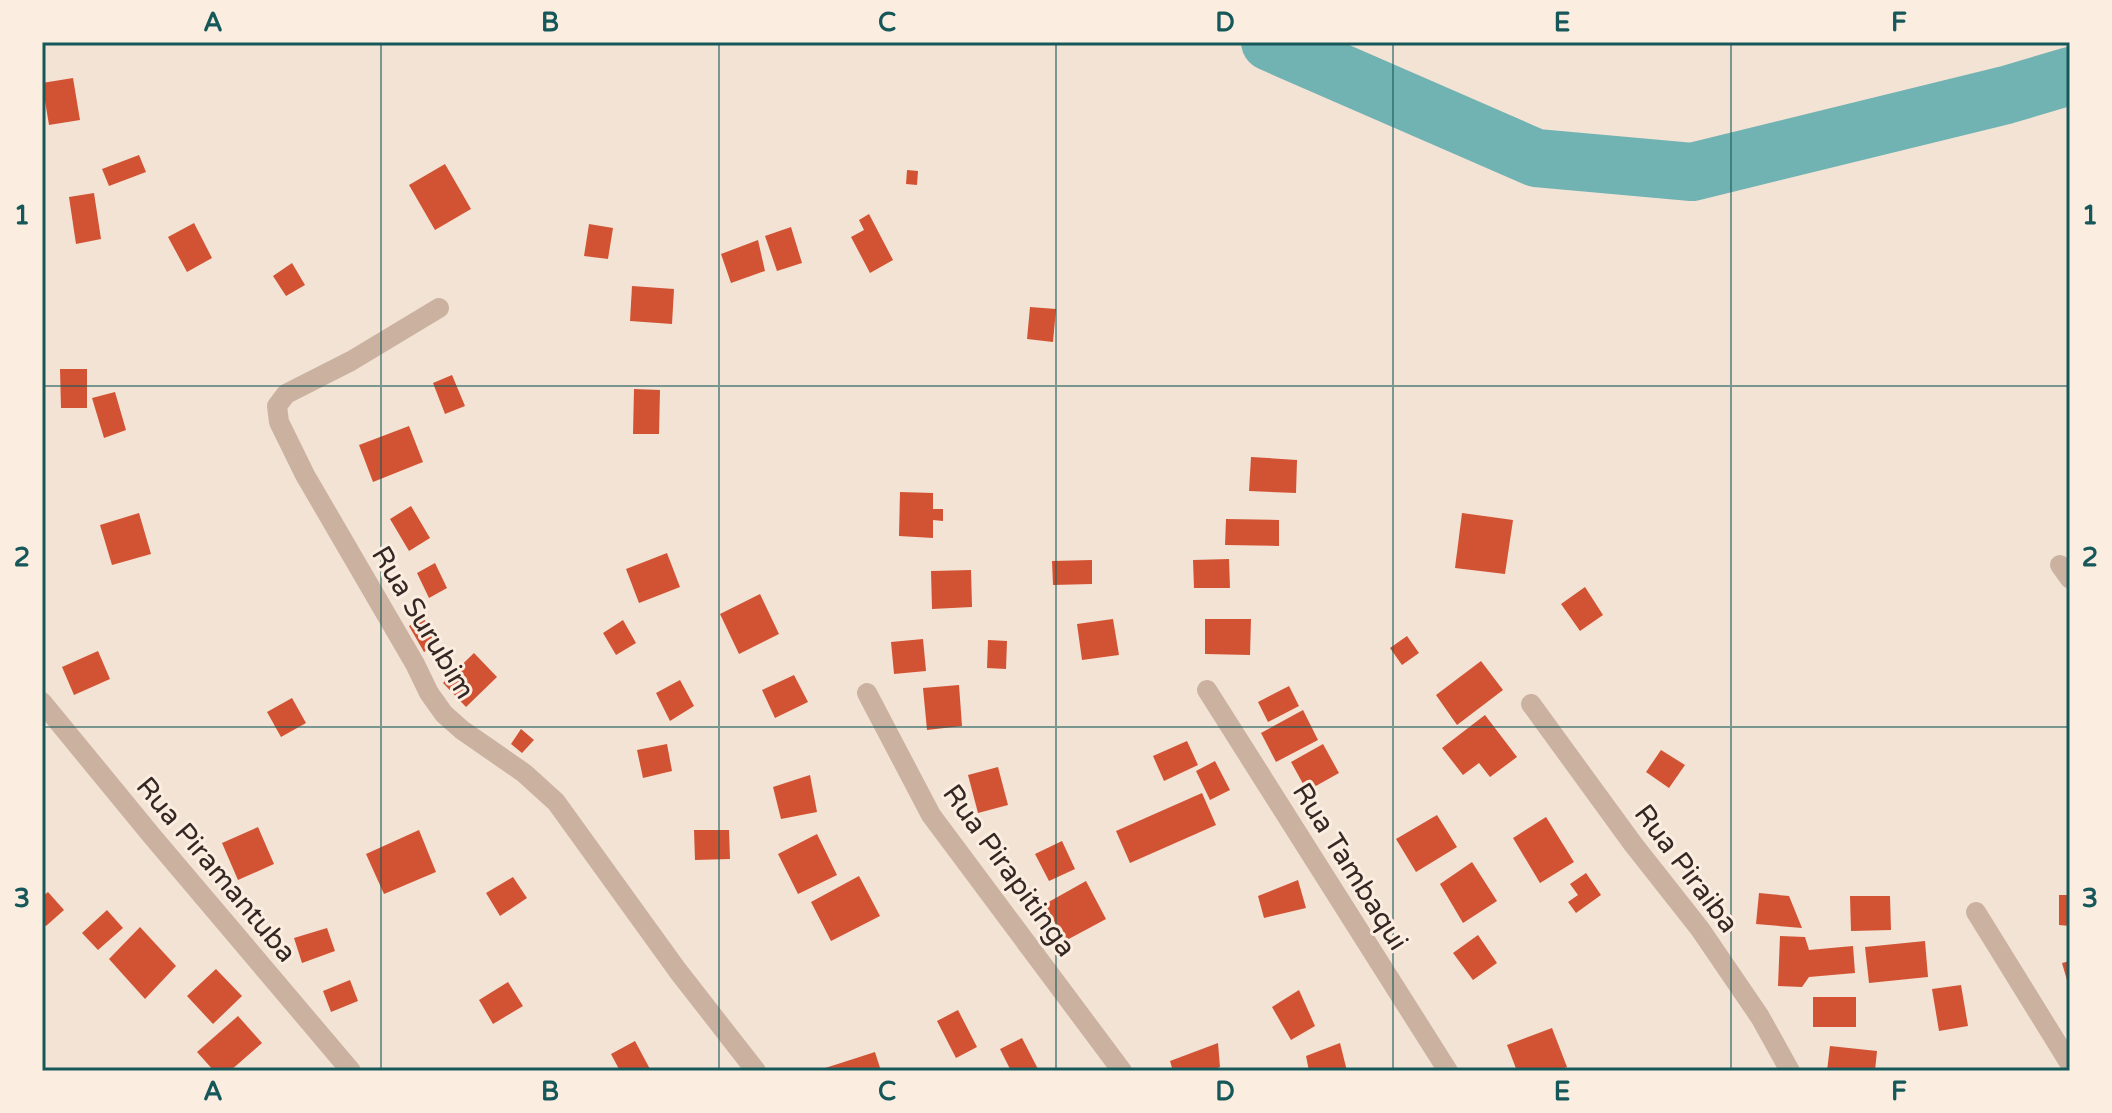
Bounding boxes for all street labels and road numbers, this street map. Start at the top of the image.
street label: Rua Surubim [364,540,482,705]
street label: Rua Piramantuba [129,770,304,969]
street label: Rua Tambaqui [1285,776,1415,957]
street label: Rua Pirapitinga [935,778,1083,963]
street label: Rua Piraiba [1627,798,1746,940]

